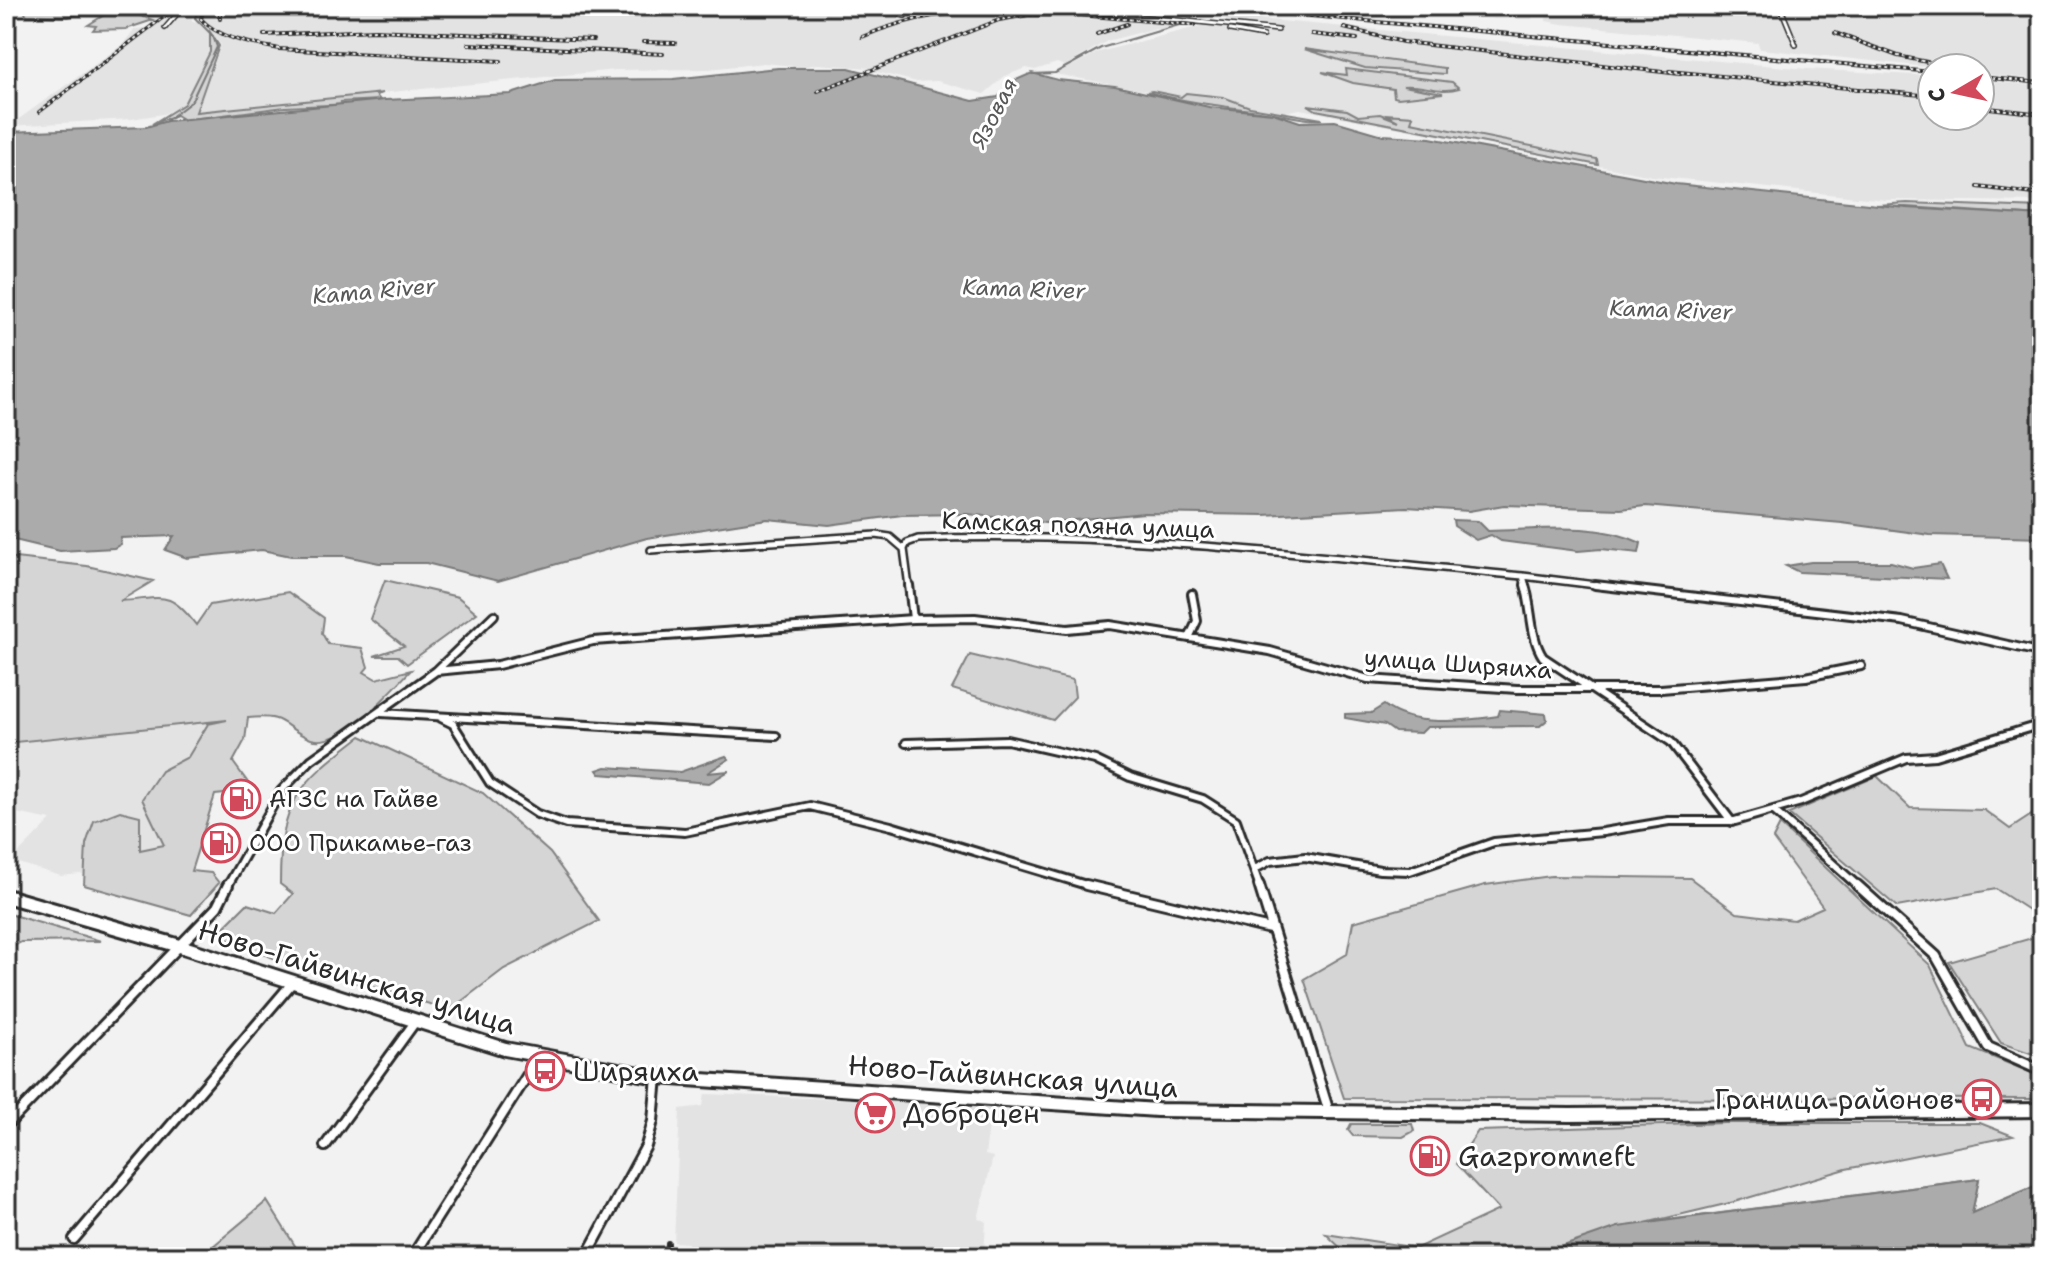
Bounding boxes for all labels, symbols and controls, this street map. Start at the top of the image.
north arrow [1916,52,1996,132]
water label: Язовая [964,73,1024,154]
text: С [1921,86,1952,104]
water label: Kama River [311,271,437,311]
water label: Kama River [962,272,1087,306]
water label: Kama River [1609,293,1734,327]
street label: Камская поляна улица [941,504,1215,546]
street label: улица Ширяиха [1363,641,1553,687]
fuel station icon: АГЗС на Гайве [220,778,262,820]
place label: АГЗС на Гайве [269,783,439,815]
fuel station icon: ООО Прикамье-газ [200,822,242,864]
place label: ООО Прикамье-газ [249,827,472,859]
street label: Ново-Гайвинская улица [193,910,521,1044]
street label: Ново-Гайвинская улица [847,1046,1179,1106]
bus stop icon: Ширяиха [524,1050,566,1092]
place label: Ширяиха [573,1052,699,1090]
bus stop icon: Граница районов [1961,1078,2003,1120]
place label: Граница районов [1714,1080,1954,1118]
supermarket icon: Доброцен [854,1092,896,1134]
place label: Доброцен [903,1094,1040,1132]
fuel station icon: Gazpromneft [1409,1135,1451,1177]
place label: Gazpromneft [1458,1137,1636,1175]

